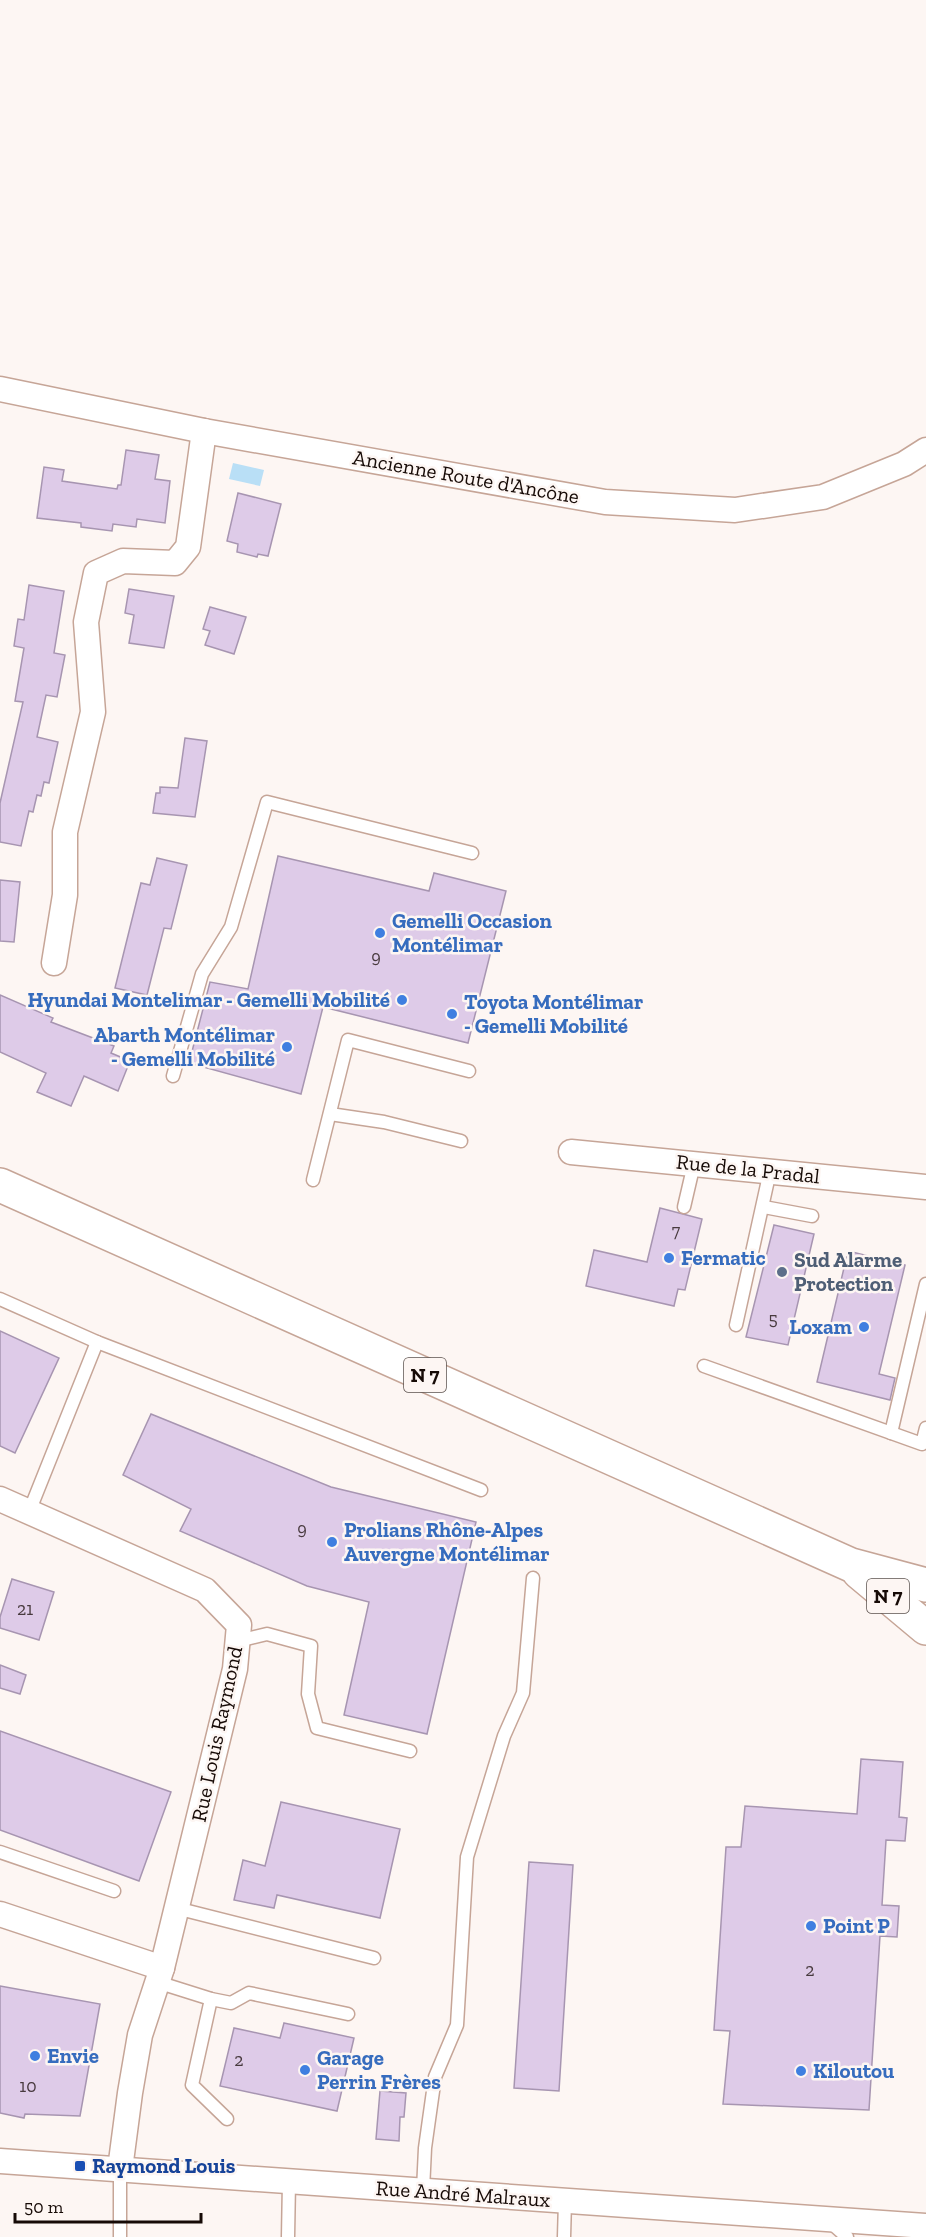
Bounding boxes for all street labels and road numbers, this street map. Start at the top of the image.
street label: Ancienne Route d'Ancône [351,444,581,509]
street label: Rue de la Pradal [675,1149,822,1189]
road number: N 7 [404,1358,446,1392]
road number: N 7 [867,1579,909,1613]
street label: Rue Louis Raymond [186,1643,247,1824]
street label: Rue André Malraux [375,2175,551,2212]

